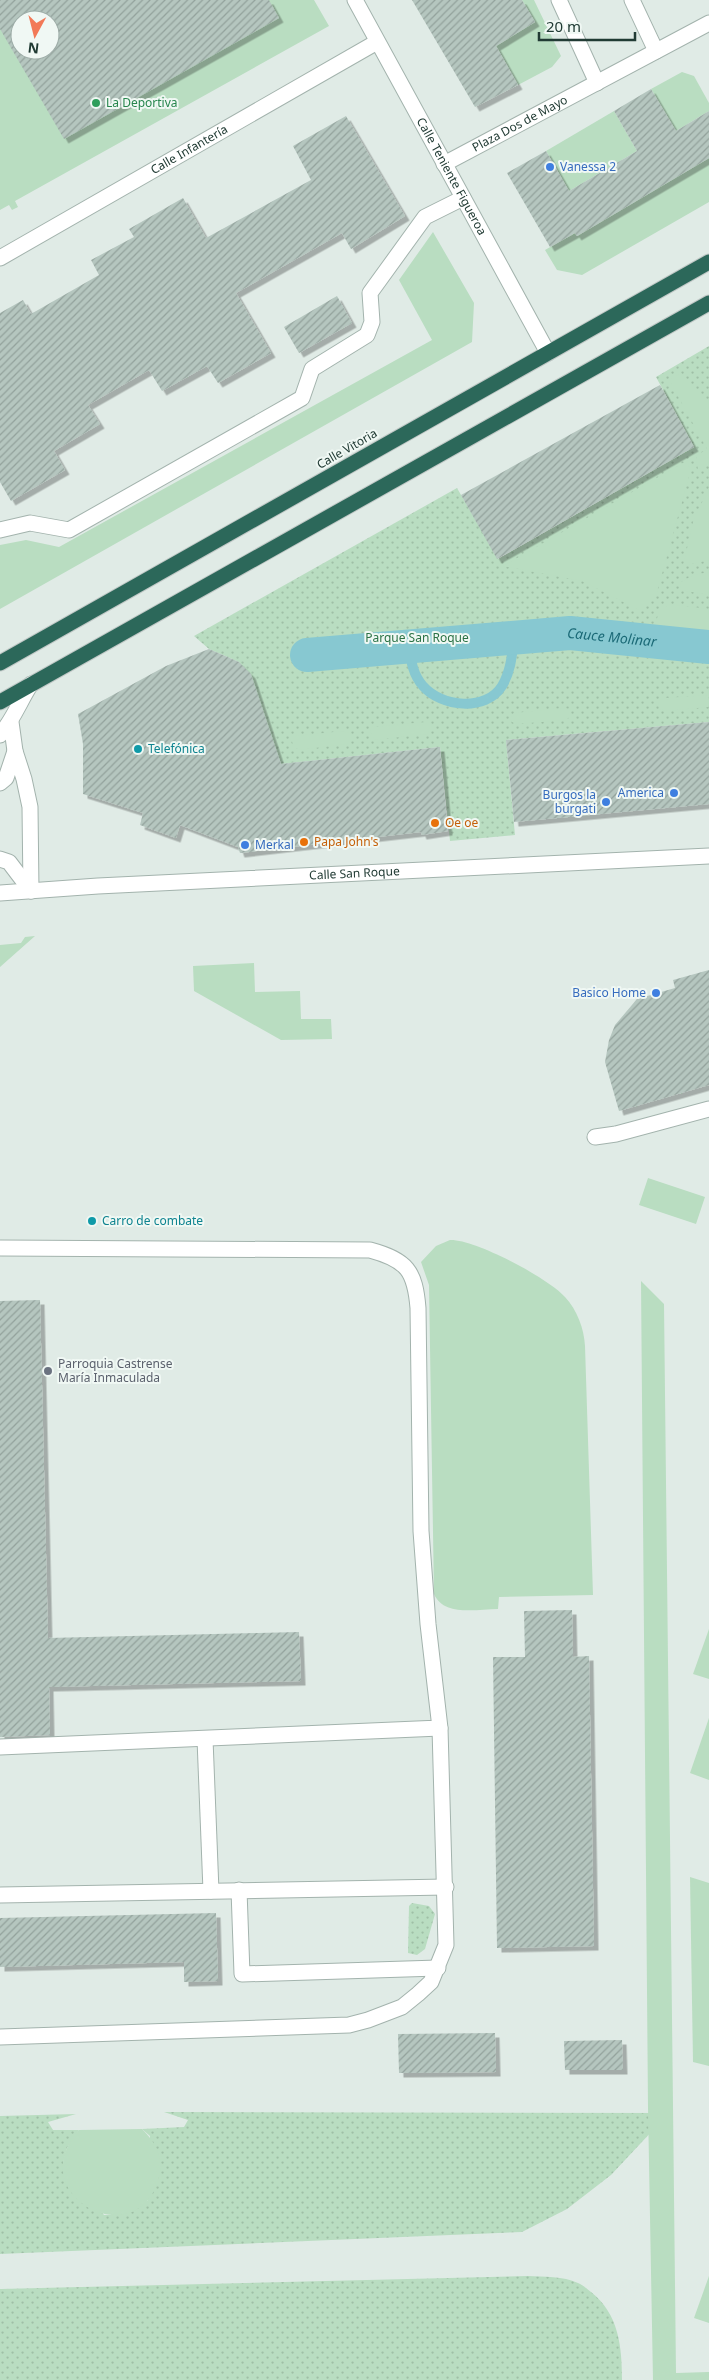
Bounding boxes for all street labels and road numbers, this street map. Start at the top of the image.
street label: Plaza Dos de Mayo [469,91,570,156]
street label: Calle Teniente Figueroa [413,114,491,238]
street label: Calle Infantería [147,120,231,178]
street label: Calle Vitoria [313,424,380,473]
street label: Calle San Roque [309,862,400,884]

